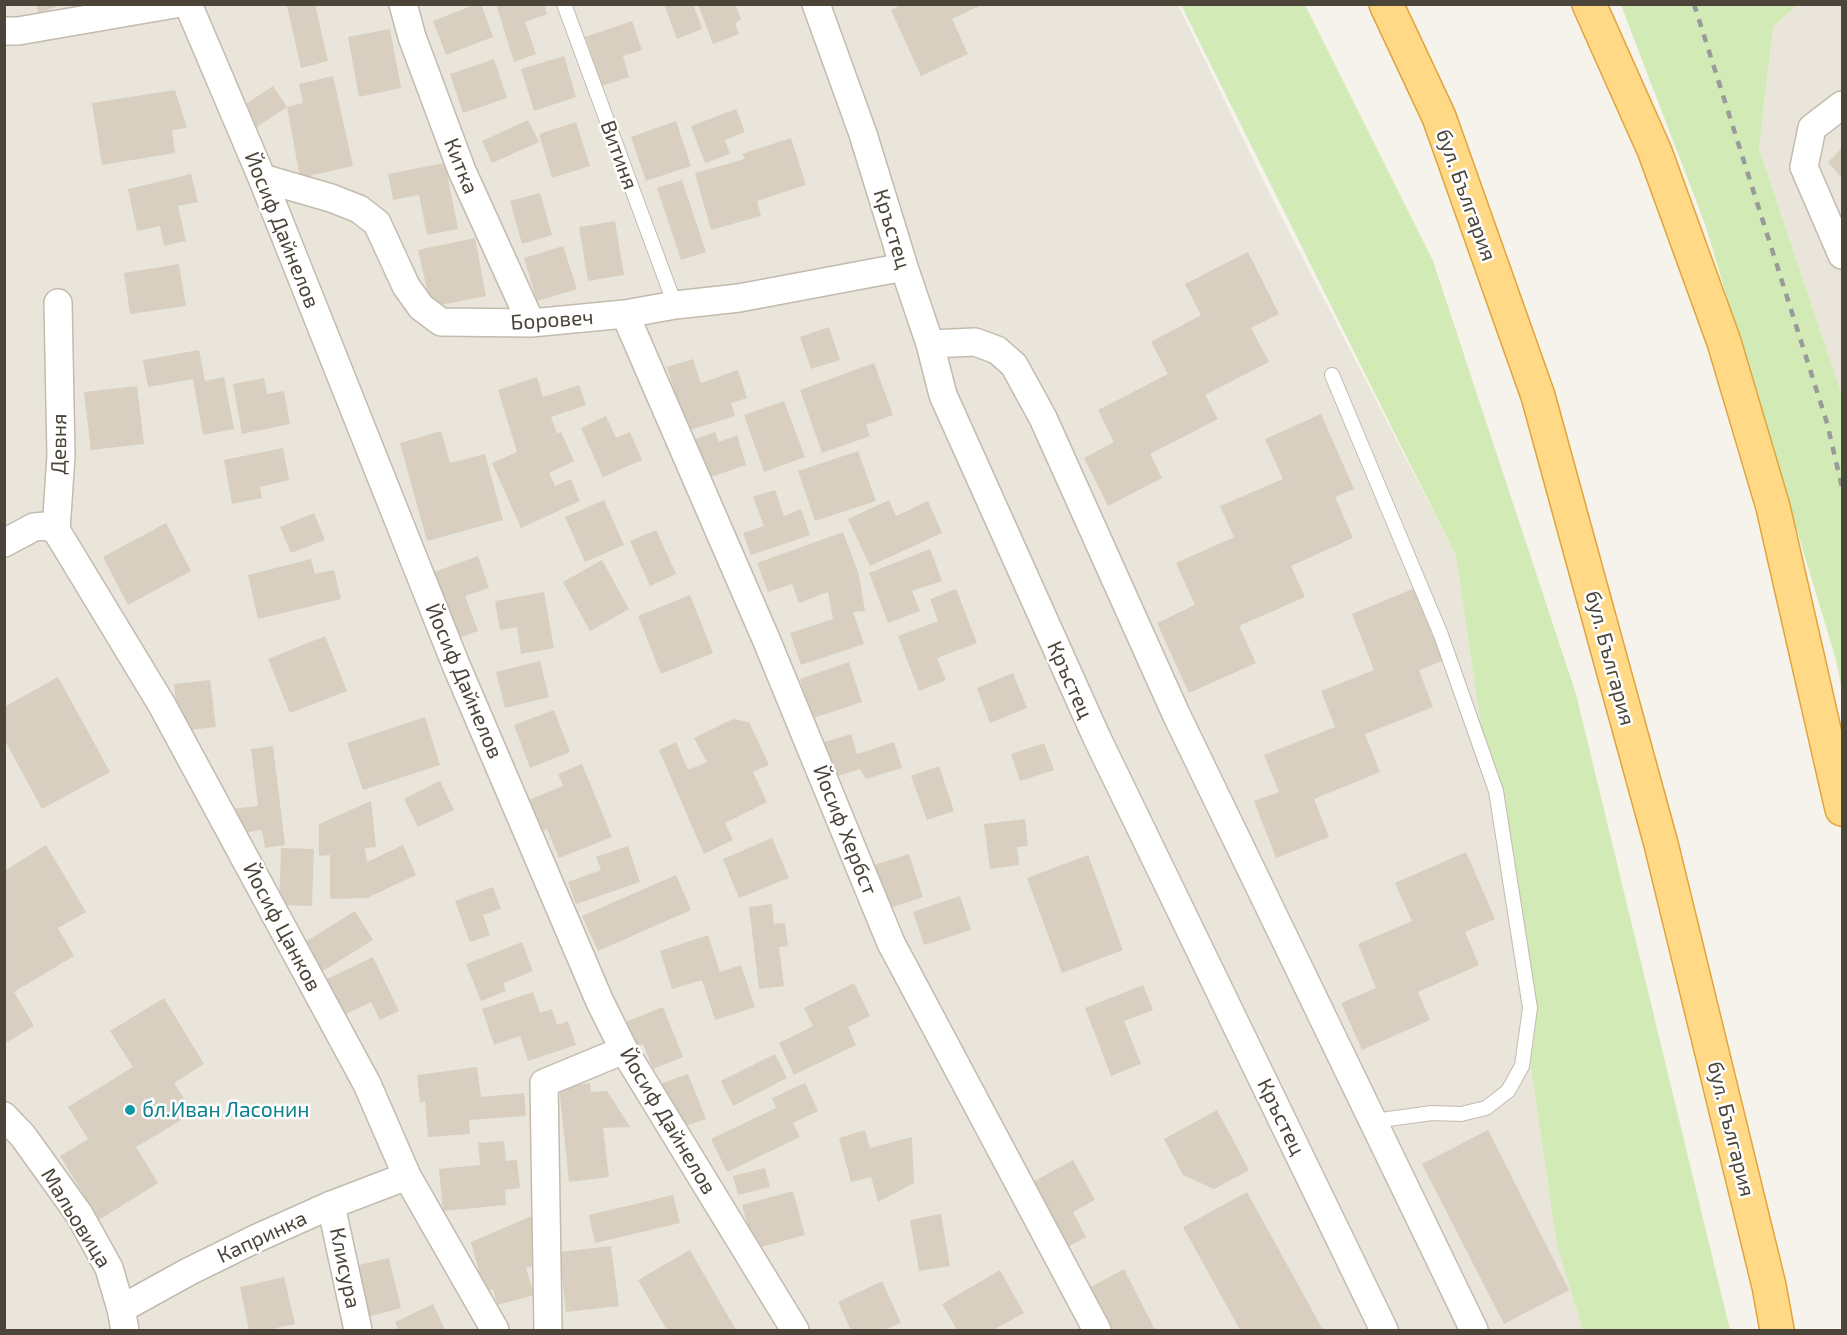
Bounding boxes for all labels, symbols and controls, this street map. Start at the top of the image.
street label: Витиня [595,117,643,193]
street label: бул. България [1430,126,1502,264]
street label: Китка [438,134,484,198]
street label: Йосиф Дайнелов [239,148,325,312]
street label: Кръстец [868,186,916,272]
street label: Боровеч [510,305,594,335]
street label: Девня [46,413,72,475]
street label: бул. България [1580,588,1640,728]
street label: Йосиф Дайнелов [420,599,508,763]
street label: Кръстец [1042,637,1098,723]
street label: Йосиф Хербст [807,761,883,899]
street label: Йосиф Цанков [238,858,326,996]
street label: Йосиф Дайнелов [614,1043,722,1199]
street label: бул. България [1702,1059,1760,1199]
street label: Кръстец [1252,1074,1310,1160]
place label: бл.Иван Ласонин [142,1097,309,1123]
marker: бл.Иван Ласонин [123,1103,137,1117]
street label: Мальовица [35,1164,117,1272]
street label: Капринка [213,1205,311,1269]
street label: Клисура [324,1225,366,1311]

